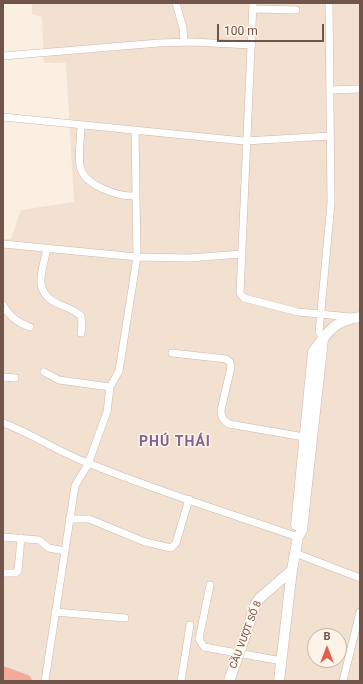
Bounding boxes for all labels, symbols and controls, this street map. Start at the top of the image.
scale bar [219,16,326,42]
text: 100 m [224,24,258,38]
district label: PHÚ THÁI [139,434,211,450]
street label: CẦU VƯỢT SỐ 8 [228,599,264,671]
north arrow [307,628,347,668]
text: B [323,630,331,643]

